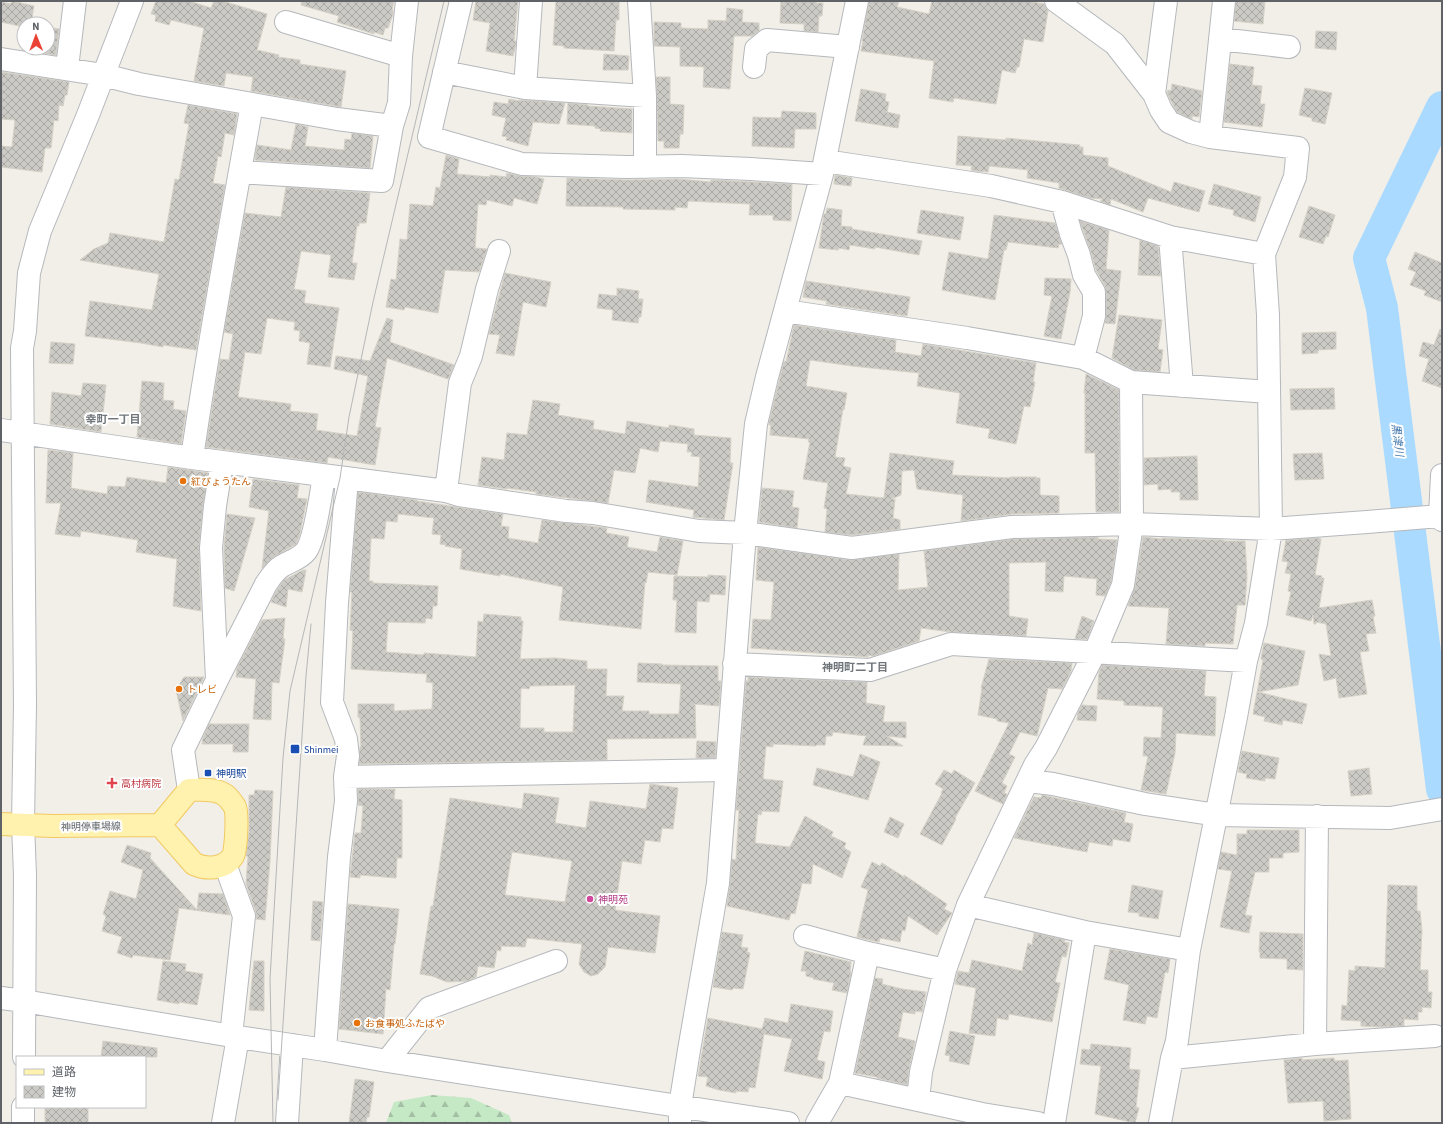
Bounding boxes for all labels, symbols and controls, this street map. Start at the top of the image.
north arrow [16,16,56,56]
text: N [32,19,40,34]
district label: 幸町一丁目 [86,412,141,427]
water label: 黒津川 [1388,423,1407,458]
place label: 紅びょうたん [191,475,251,489]
marker: 紅びょうたん [178,476,188,486]
district label: 神明町二丁目 [822,660,888,675]
place label: トレビ [187,683,217,697]
marker: トレビ [174,684,184,694]
marker: Shinmei [289,743,301,755]
place label: Shinmei [304,743,338,757]
place label: 神明駅 [216,767,247,781]
marker: 神明駅 [203,768,213,778]
marker: 高村病院 [106,777,118,789]
place label: 高村病院 [121,777,161,791]
street label: 神明停車場線 [61,819,121,835]
place label: 神明苑 [598,893,628,907]
marker: 神明苑 [585,894,595,904]
place label: お食事処ふたばや [365,1017,445,1031]
marker: お食事処ふたばや [352,1018,362,1028]
legend [16,1056,146,1108]
text: 道路 [52,1064,76,1081]
text: 建物 [52,1084,76,1101]

